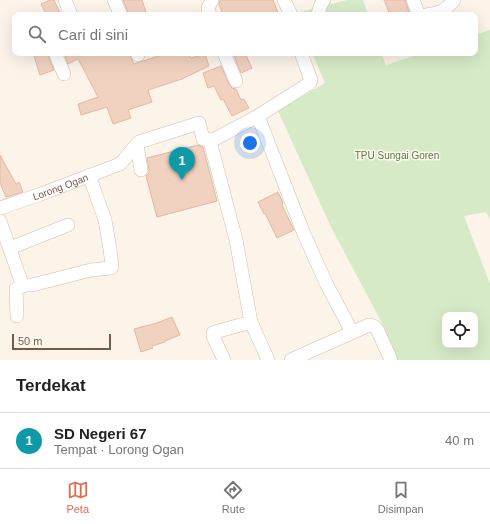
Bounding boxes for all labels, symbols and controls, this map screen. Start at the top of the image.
search box [12,12,478,56]
icon: search [26,23,48,45]
text: Cari di sini [58,26,128,43]
your location [240,133,260,153]
pin: 1 [169,147,195,180]
park label: TPU Sungai Goren [355,150,439,161]
street label: Lorong Ogan [31,172,90,202]
map controls [442,312,478,348]
button: locate [442,312,478,348]
scale bar [12,332,111,351]
text: 50 m [18,335,42,347]
text: Terdekat [16,376,86,395]
text: SD Negeri 67 [54,425,147,442]
text: 1 [25,433,33,448]
text: 40 m [445,433,474,448]
text: Tempat · Lorong Ogan [54,442,184,457]
tab: Peta [66,479,89,515]
tab: Rute [222,479,245,515]
tab: Disimpan [378,479,424,515]

